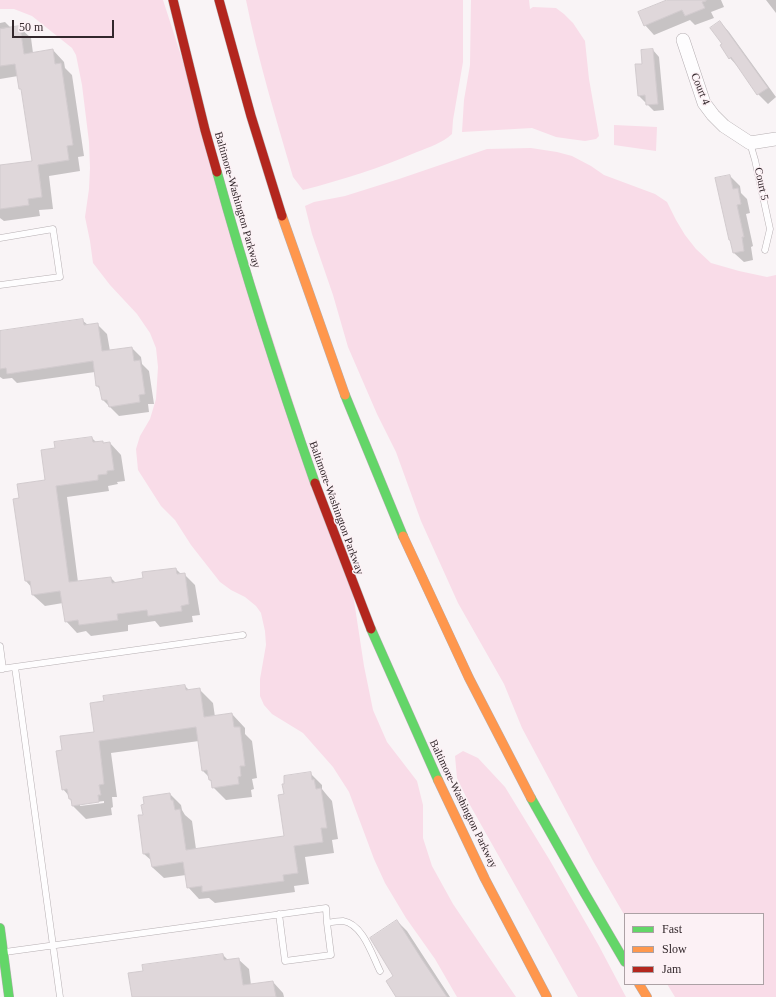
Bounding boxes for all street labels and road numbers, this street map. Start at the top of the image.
street label: Court 4 [688,71,712,107]
street label: Baltimore-Washington Parkway [211,130,263,270]
street label: Court 5 [751,166,771,202]
street label: Baltimore-Washington Parkway [306,439,366,577]
street label: Baltimore-Washington Parkway [426,738,500,870]

